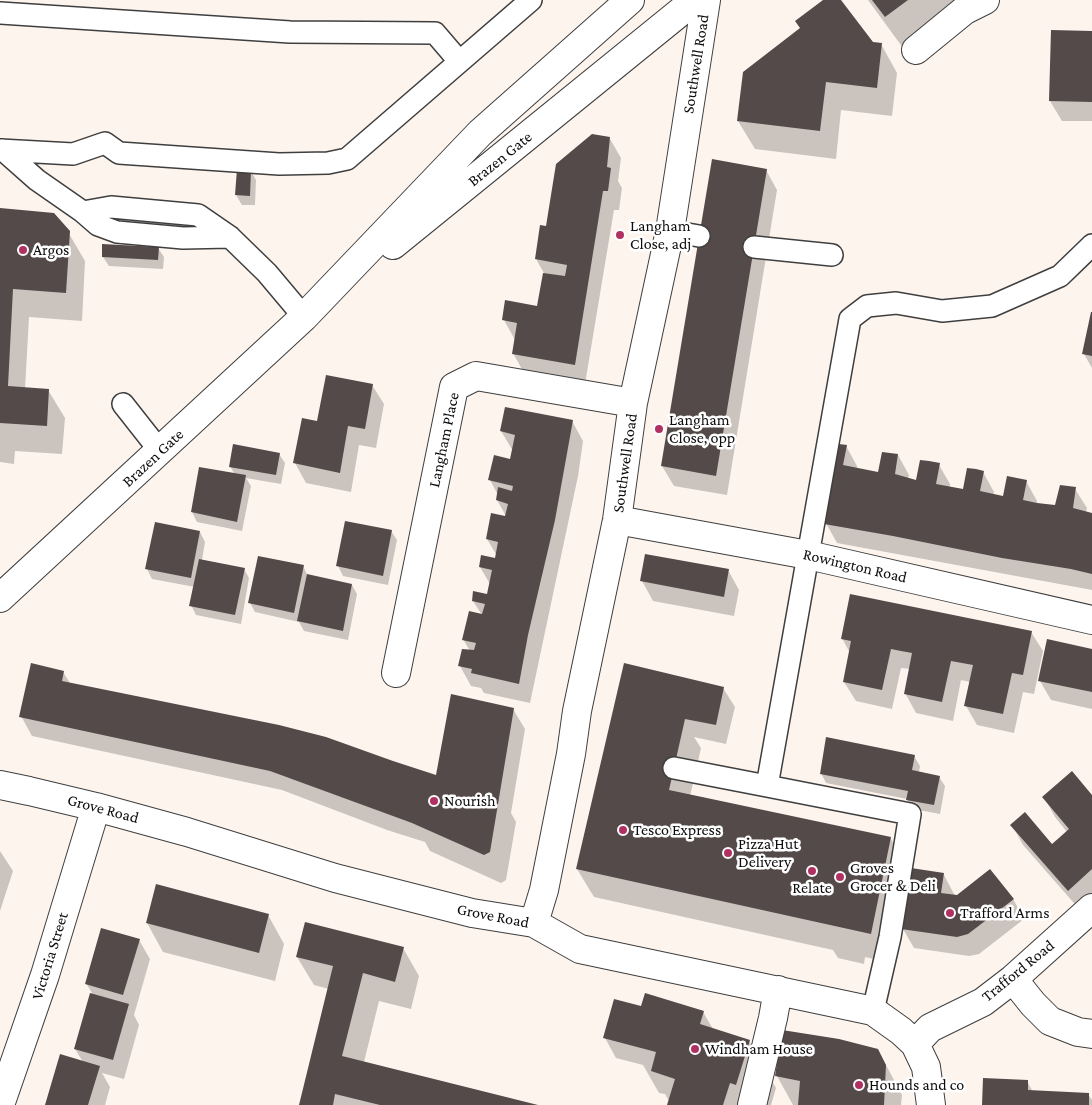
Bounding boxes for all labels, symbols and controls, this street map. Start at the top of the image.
street label: Southwell Road [679,13,713,115]
street label: Brazen Gate [464,127,536,191]
place label: Langham Close, adj [630,216,691,254]
marker: Langham Close, adj [614,229,626,241]
place label: Argos [33,240,69,260]
marker: Argos [17,244,29,256]
street label: Langham Place [425,391,463,489]
place label: Langham Close, opp [669,410,735,448]
street label: Southwell Road [609,412,641,514]
marker: Langham Close, opp [653,423,665,435]
street label: Brazen Gate [118,425,188,491]
street label: Rowington Road [801,545,909,587]
street label: Grove Road [65,790,141,828]
place label: Nourish [444,791,496,811]
marker: Nourish [428,795,440,807]
place label: Tesco Express [633,820,721,840]
marker: Tesco Express [617,824,629,836]
place label: Pizza Hut Delivery [738,834,798,872]
marker: Pizza Hut Delivery [722,847,734,859]
place label: Groves Grocer & Deli [850,858,936,896]
marker: Relate [806,865,818,877]
marker: Groves Grocer & Deli [834,871,846,883]
place label: Relate [792,878,832,898]
street label: Grove Road [455,900,531,932]
place label: Trafford Arms [960,903,1050,923]
marker: Trafford Arms [944,907,956,919]
street label: Victoria Street [28,910,72,1002]
street label: Trafford Road [978,936,1058,1006]
place label: Windham House [705,1039,813,1059]
marker: Windham House [689,1043,701,1055]
place label: Hounds and co [869,1075,964,1095]
marker: Hounds and co [853,1079,865,1091]

